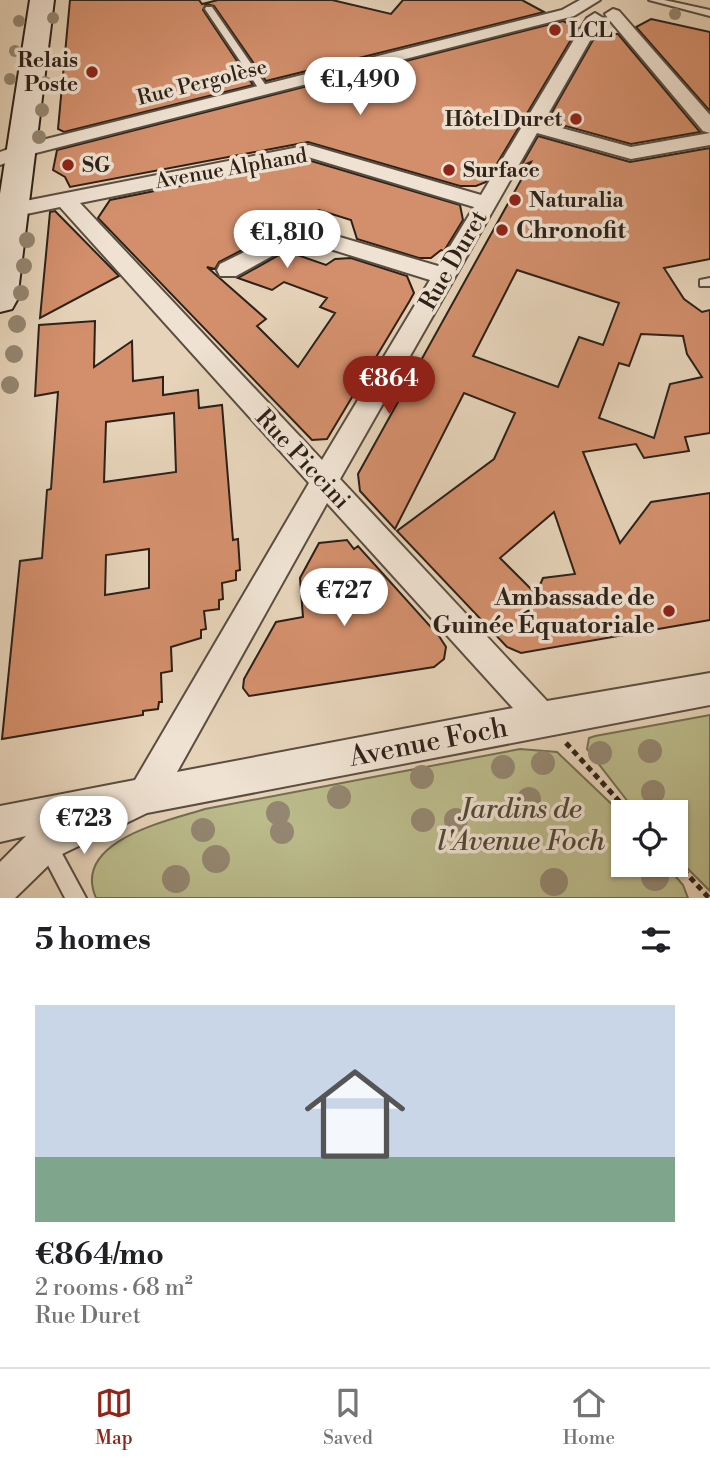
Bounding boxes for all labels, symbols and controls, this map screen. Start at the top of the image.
place label: LCL [569,18,612,44]
marker: LCL [547,22,563,38]
place label: Relais Poste [18,48,78,98]
street label: Rue Pergolèse [134,54,270,112]
pin: €1,490 [303,58,417,117]
marker: Relais Poste [84,64,100,80]
text: €1,490 [320,66,400,94]
place label: Hôtel Duret [445,107,563,133]
marker: Hôtel Duret [568,111,584,127]
street label: Avenue Alphand [152,143,309,195]
place label: SG [82,153,111,179]
marker: SG [60,157,76,173]
place label: Surface [463,158,540,184]
marker: Surface [441,162,457,178]
place label: Naturalia [529,188,624,214]
marker: Naturalia [507,192,523,208]
street label: Rue Duret [413,205,495,316]
pin: €1,810 [230,210,344,270]
place label: Chronofit [516,216,626,246]
text: €1,810 [250,219,324,247]
marker: Chronofit [494,222,510,238]
pin: €864 [348,356,430,416]
text: €864 [359,365,419,393]
street label: Rue Piccini [248,403,356,516]
pin: €727 [303,568,385,628]
text: €727 [316,577,372,605]
place label: Ambassade de Guinée Équatoriale [432,583,655,641]
marker: Ambassade de Guinée Équatoriale [661,603,677,619]
street label: Avenue Foch [345,710,511,775]
park label: Jardins de l'Avenue Foch [437,792,605,859]
pin: €723 [43,796,125,856]
map controls [611,800,688,877]
button: locate [611,800,688,877]
text: €723 [56,805,112,833]
text: 5 homes [35,921,151,959]
icon: filters [637,921,675,959]
icon: home [292,1051,418,1177]
text: €864/mo [35,1236,164,1274]
text: 2 rooms · 68 m² [35,1274,193,1302]
text: Rue Duret [35,1302,141,1330]
tab: Map [95,1384,133,1450]
tab: Saved [323,1384,373,1450]
tab: Home [563,1384,615,1450]

